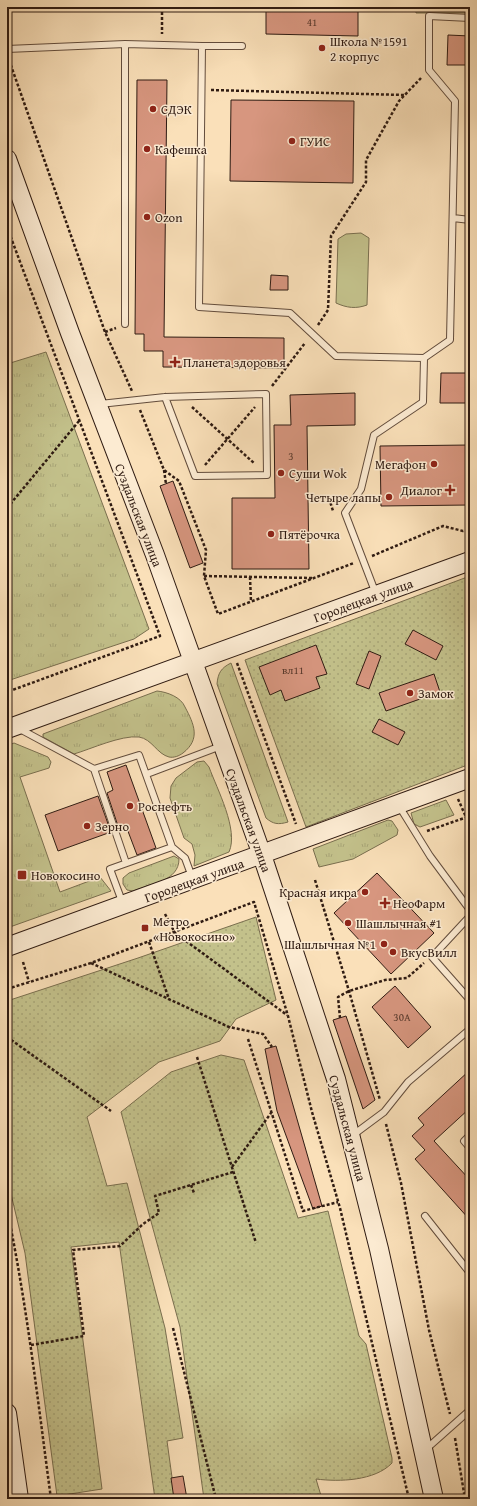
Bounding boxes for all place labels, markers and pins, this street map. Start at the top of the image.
place label: Школа №1591 2 корпус [330,32,408,66]
marker: Школа №1591 2 корпус [317,43,327,53]
place label: СДЭК [161,100,192,119]
marker: СДЭК [148,104,158,114]
place label: ГУИС [300,132,330,151]
marker: ГУИС [287,136,297,146]
place label: Кафешка [155,140,208,159]
marker: Кафешка [142,144,152,154]
place label: Ozon [155,208,183,227]
marker: Ozon [142,212,152,222]
place label: Планета здоровья [183,353,286,372]
marker: Планета здоровья [170,357,180,367]
place label: Мегафон [375,455,426,474]
marker: Мегафон [429,459,439,469]
place label: Суши Wok [289,464,347,483]
marker: Суши Wok [276,468,286,478]
place label: Диалог [399,481,443,500]
marker: Диалог [445,485,455,495]
place label: Четыре лапы [306,488,381,507]
marker: Четыре лапы [384,492,394,502]
place label: Пятёрочка [279,525,341,544]
marker: Пятёрочка [266,529,276,539]
place label: Замок [418,684,454,703]
marker: Замок [405,688,415,698]
place label: Роснефть [138,797,192,816]
marker: Роснефть [125,801,135,811]
place label: Зерно [95,817,129,836]
marker: Зерно [82,821,92,831]
place label: Новокосино [31,866,101,885]
marker: Новокосино [16,869,28,881]
place label: Красная икра [279,883,358,902]
marker: Красная икра [360,887,370,897]
place label: НеоФарм [393,894,445,913]
marker: НеоФарм [380,898,390,908]
place label: Метро «Новокосино» [153,912,235,946]
place label: Шашлычная #1 [356,914,442,933]
marker: Шашлычная #1 [343,918,353,928]
marker: Метро «Новокосино» [140,923,150,933]
place label: Шашлычная №1 [284,935,376,954]
marker: Шашлычная №1 [379,939,389,949]
place label: ВкусВилл [401,943,457,962]
marker: ВкусВилл [388,947,398,957]

